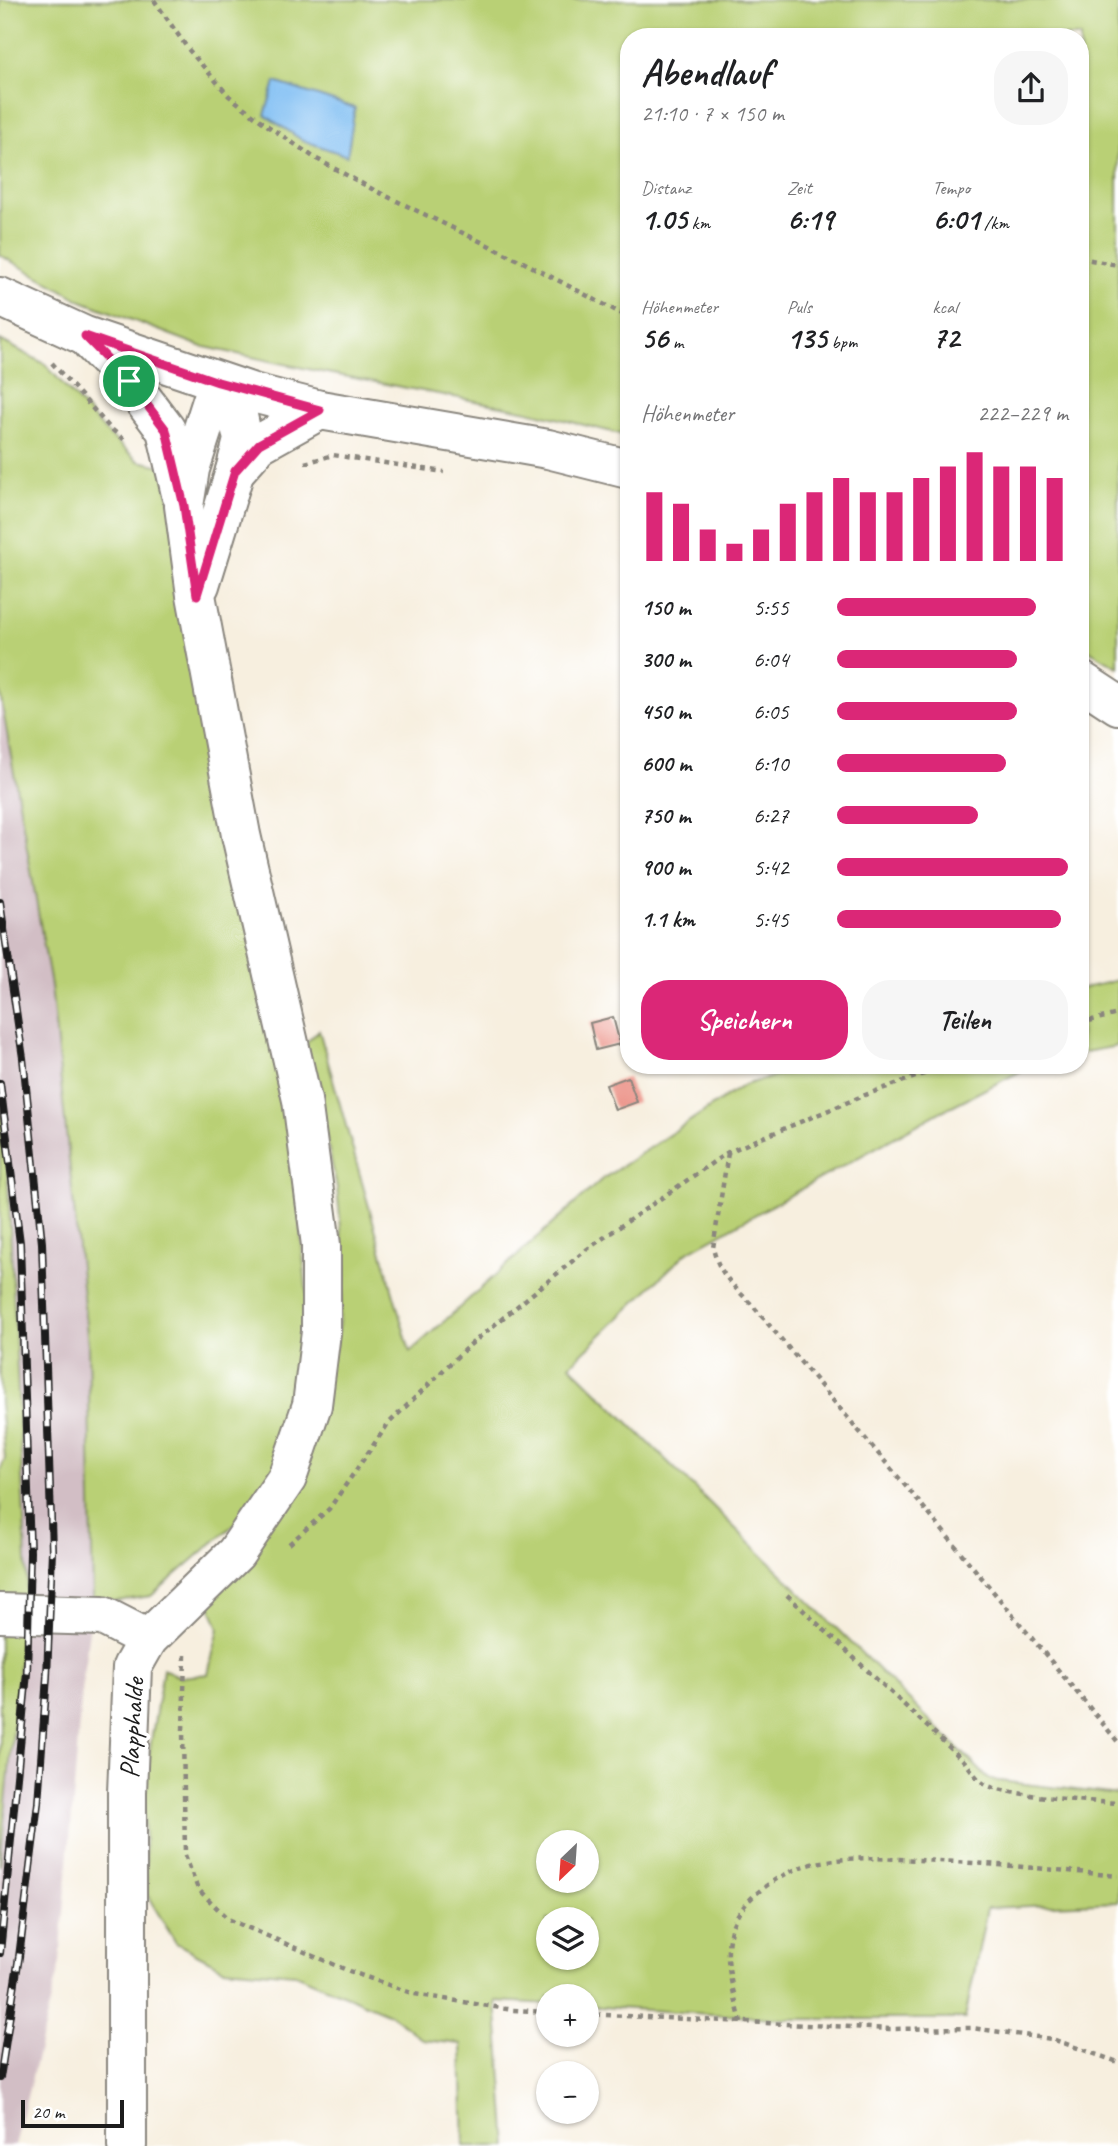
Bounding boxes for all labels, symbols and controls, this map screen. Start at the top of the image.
text: Abendlauf [641,49,771,96]
button: share [994,51,1068,125]
text: 21:10 · 7 × 150 m [641,99,784,128]
text: Distanz [641,176,691,200]
text: Zeit [787,176,812,200]
text: Tempo [932,176,970,200]
text: 1.05 [641,200,687,238]
text: 6:19 [787,200,833,238]
text: 6:01 [932,200,979,238]
text: km [687,211,710,235]
text: /km [979,211,1009,235]
text: Höhenmeter [641,295,718,319]
text: Puls [787,295,812,319]
text: kcal [932,295,957,319]
text: 56 [641,319,668,357]
text: 135 [787,319,827,357]
text: 72 [932,319,959,357]
text: m [668,330,683,354]
text: bpm [827,330,857,354]
pin [99,351,159,411]
icon: arrive [110,362,148,400]
text: Höhenmeter [641,399,734,428]
text: 222–229 m [977,399,1068,428]
text: 150 m [641,593,690,622]
text: 5:55 [753,593,789,622]
text: 300 m [641,645,691,674]
text: 6:04 [753,645,789,674]
text: 450 m [641,697,690,726]
text: 6:05 [753,697,789,726]
text: 600 m [641,749,691,778]
text: 6:10 [753,749,789,778]
text: 750 m [641,801,690,830]
text: 6:27 [753,801,789,830]
text: 900 m [641,853,690,882]
text: 5:42 [753,853,789,882]
text: 1.1 km [641,905,695,934]
text: 5:45 [753,905,789,934]
button: Speichern [641,980,848,1060]
button: Teilen [862,980,1068,1060]
street label: Plapphalde [111,1675,152,1779]
north arrow [536,1830,598,1894]
map controls [536,1830,599,2124]
button: layers [536,1907,599,1970]
button: + [536,1984,599,2047]
button: − [536,2061,599,2124]
scale bar [21,2097,124,2129]
text: 20 m [32,2100,64,2124]

